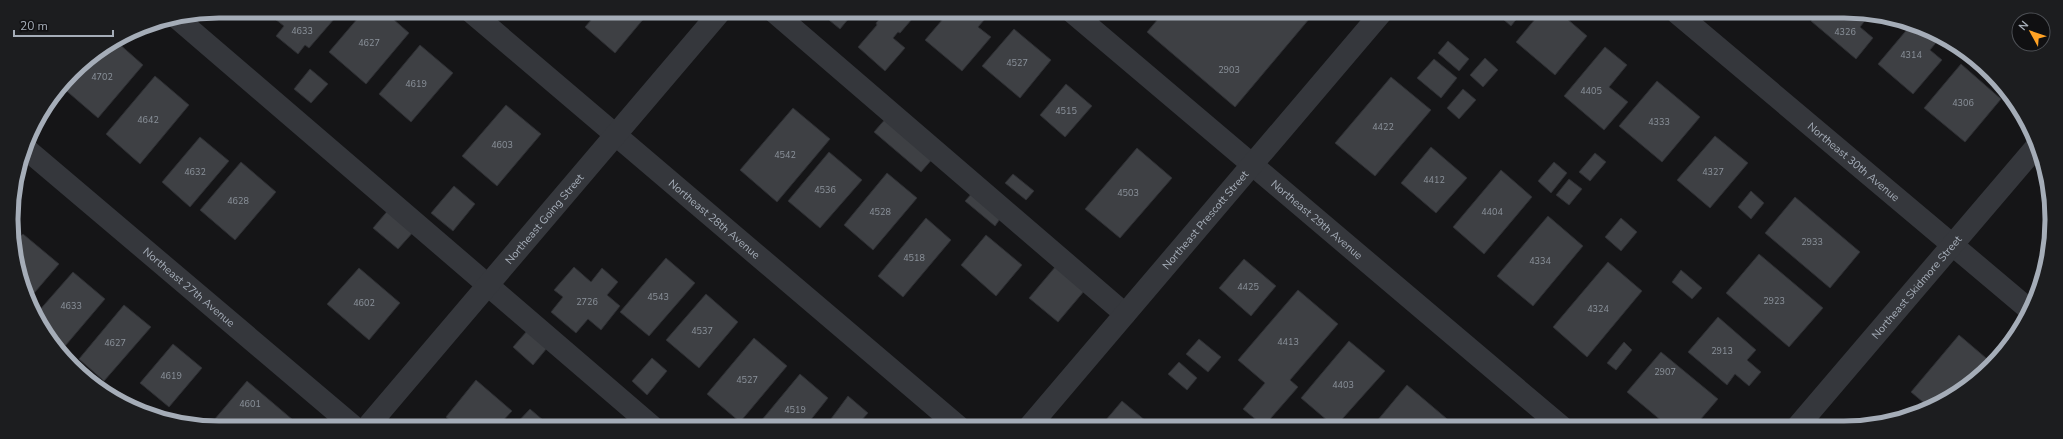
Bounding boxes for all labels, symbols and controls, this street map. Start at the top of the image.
scale bar [14,12,113,38]
north arrow [2011,12,2051,52]
text: 20 m [20,18,48,34]
text: N [2015,18,2032,34]
house number: 4633 [291,25,313,37]
house number: 4326 [1834,26,1856,38]
house number: 4627 [358,37,380,49]
house number: 4314 [1900,49,1922,61]
house number: 4527 [1006,57,1028,69]
house number: 2903 [1218,64,1240,76]
house number: 4702 [91,71,113,83]
house number: 4619 [405,78,427,90]
house number: 4405 [1580,85,1602,97]
house number: 4306 [1952,97,1974,109]
house number: 4515 [1055,105,1077,117]
house number: 4642 [137,114,159,126]
house number: 4333 [1648,116,1670,128]
street label: Northeast 30th Avenue [1804,119,1903,205]
house number: 4422 [1372,121,1394,133]
house number: 4603 [491,139,513,151]
house number: 4542 [774,149,796,161]
house number: 4632 [184,166,206,178]
house number: 4327 [1702,166,1724,178]
street label: Northeast Prescott Street [1159,167,1252,273]
street label: Northeast Going Street [502,171,587,268]
house number: 4412 [1423,174,1445,186]
street label: Northeast 28th Avenue [665,176,763,263]
street label: Northeast 29th Avenue [1268,177,1366,263]
house number: 4536 [814,184,836,196]
house number: 4503 [1117,187,1139,199]
house number: 4628 [227,195,249,207]
house number: 4528 [869,206,891,218]
house number: 4404 [1481,206,1503,218]
street label: Northeast Skidmore Street [1868,232,1965,342]
house number: 2933 [1801,236,1823,248]
street label: Northeast 27th Avenue [140,244,238,331]
house number: 4518 [903,252,925,264]
house number: 4334 [1529,255,1551,267]
house number: 4425 [1237,281,1259,293]
house number: 4543 [647,291,669,303]
house number: 2923 [1763,295,1785,307]
house number: 2726 [576,296,598,308]
house number: 4602 [353,297,375,309]
house number: 4633 [60,300,82,312]
house number: 4324 [1587,303,1609,315]
house number: 4537 [691,325,713,337]
house number: 4413 [1277,336,1299,348]
house number: 4627 [104,337,126,349]
house number: 2913 [1711,345,1733,357]
house number: 2907 [1654,366,1676,378]
house number: 4619 [160,370,182,382]
house number: 4527 [736,374,758,386]
house number: 4403 [1332,379,1354,391]
house number: 4601 [239,398,261,410]
house number: 4519 [784,404,806,416]

